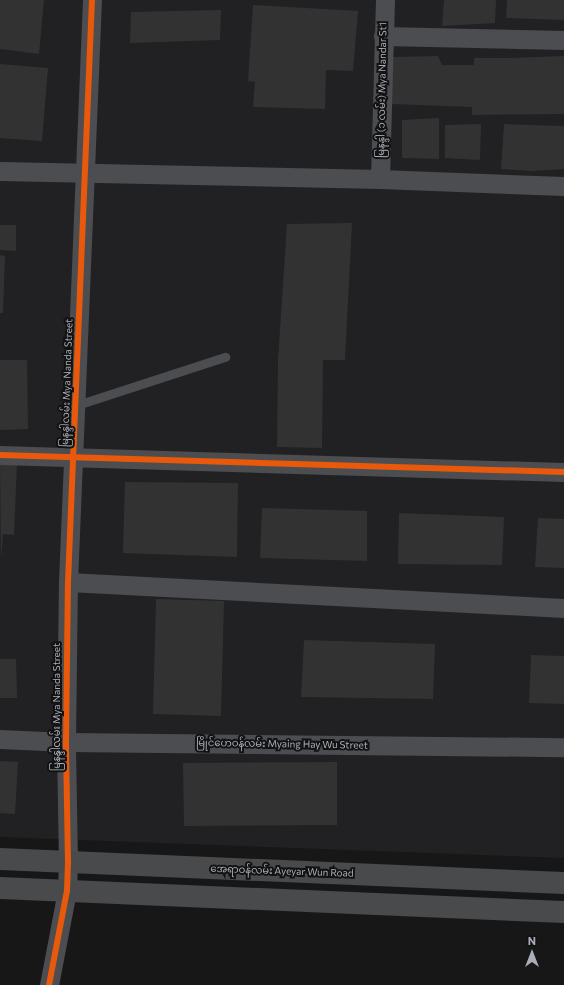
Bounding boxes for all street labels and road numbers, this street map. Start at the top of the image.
street label: မြနန္ဒါ (၁ လမ်း) Mya Nandar St1 [375,22,389,158]
street label: မြနန္ဒါလမ်း Mya Nanda Street [59,319,75,447]
street label: မြနန္ဒါလမ်း Mya Nanda Street [51,643,63,771]
street label: မြိုင်ဟေဝန်လမ်း Myaing Hay Wu Street [196,737,368,751]
street label: အေရာဝန်လမ်း Ayeyar Wun Road [210,863,354,879]

